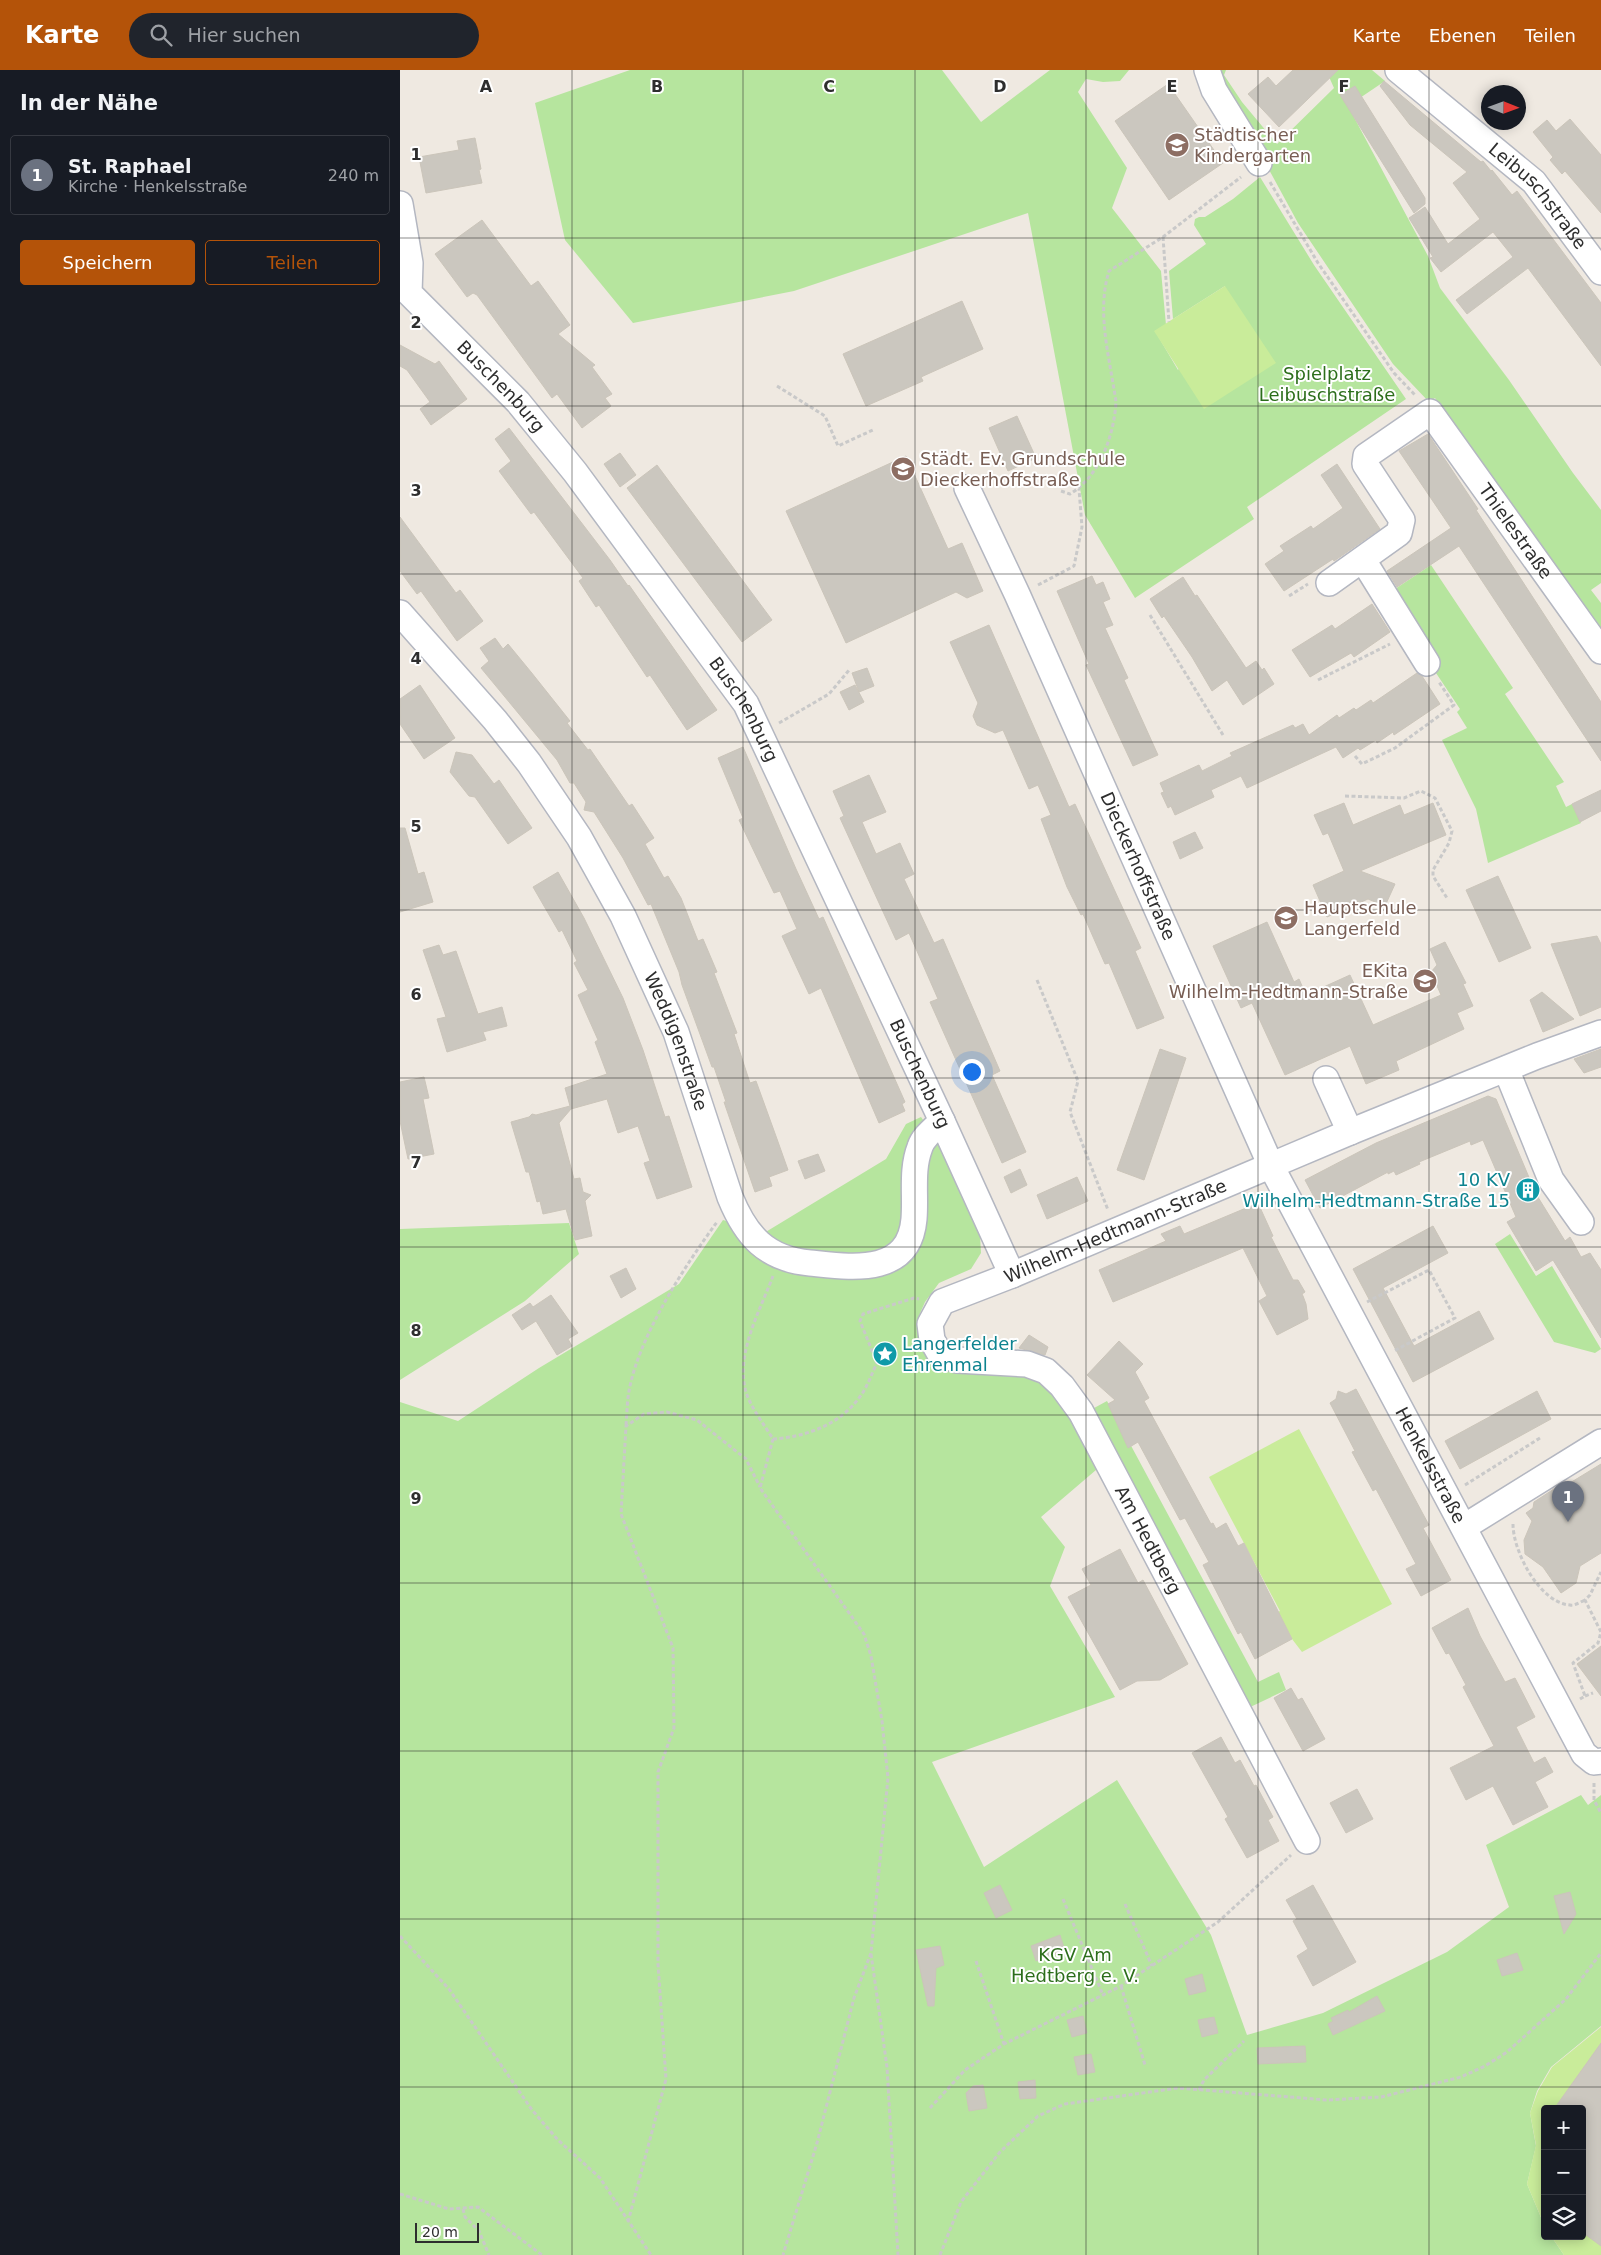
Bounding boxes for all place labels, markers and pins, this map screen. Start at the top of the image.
place label: Städtischer Kindergarten [1194,124,1311,166]
school or university icon: Städtischer Kindergarten [1164,132,1190,158]
place label: Städt. Ev. Grundschule Dieckerhoffstraße [920,448,1125,490]
school or university icon: Städt. Ev. Grundschule Dieckerhoffstraße [890,456,916,482]
place label: Hauptschule Langerfeld [1304,897,1417,939]
school or university icon: Hauptschule Langerfeld [1273,905,1299,931]
place label: EKita Wilhelm-Hedtmann-Straße [1169,960,1408,1002]
school or university icon: EKita Wilhelm-Hedtmann-Straße [1412,968,1438,994]
place label: 10 KV Wilhelm-Hedtmann-Straße 15 [1242,1169,1511,1211]
building icon: 10 KV Wilhelm-Hedtmann-Straße 15 [1515,1177,1541,1203]
place label: Langerfelder Ehrenmal [902,1333,1017,1375]
place icon: Langerfelder Ehrenmal [872,1341,898,1367]
pin: 1 [1552,1481,1584,1522]

